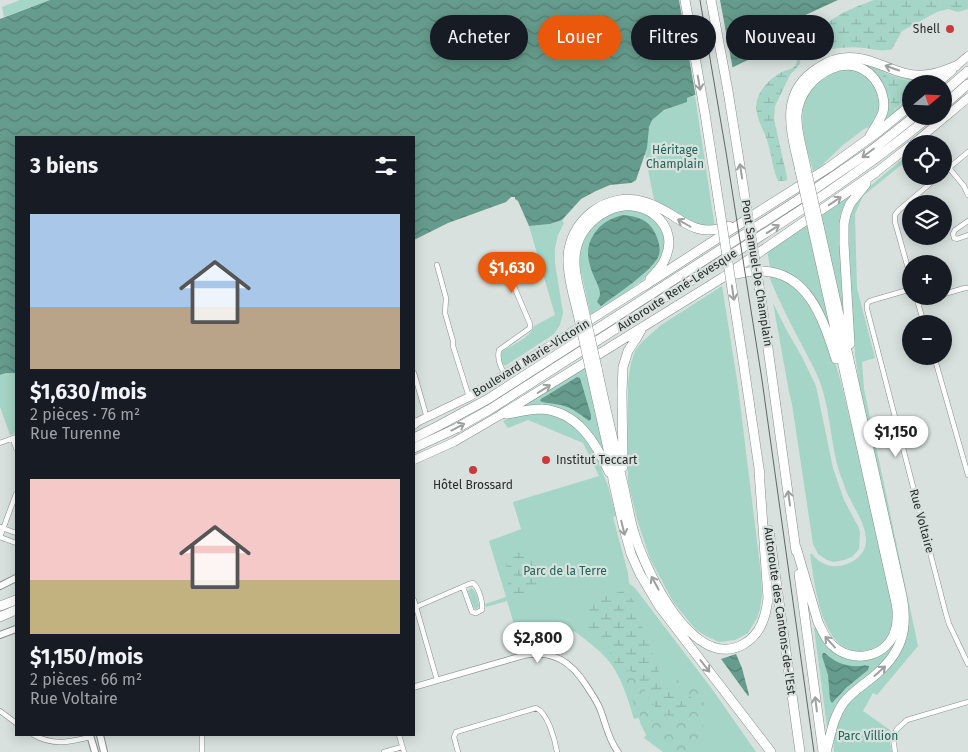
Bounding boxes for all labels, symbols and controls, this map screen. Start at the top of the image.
chip: Acheter [430,15,528,60]
chip: Louer [538,15,621,60]
chip: Filtres [631,15,716,60]
chip: Nouveau [726,15,834,60]
place label: Shell [913,22,940,36]
marker: Shell [944,23,956,35]
one-way arrow [884,63,900,73]
one-way arrow [695,74,704,90]
north arrow [902,75,952,125]
map controls [902,75,952,365]
button: locate [902,135,952,185]
park label: Héritage Champlain [646,143,704,171]
one-way arrow [861,148,875,158]
icon: filters [372,152,400,180]
text: 3 biens [30,153,98,179]
one-way arrow [735,163,745,179]
button: layers [902,195,952,245]
one-way arrow [827,196,841,206]
street label: Pont Samuel-De Champlain [738,198,776,348]
one-way arrow [677,217,691,227]
one-way arrow [765,223,779,233]
street label: Autoroute René-Lévesque [614,246,740,334]
icon: home [170,247,260,337]
pin: $1,630 [471,252,553,294]
button: + [902,255,952,305]
text: $1,630 [489,258,535,277]
one-way arrow [728,285,738,301]
button: − [902,315,952,365]
street label: Boulevard Marie-Victorin [470,316,592,400]
text: $1,630/mois [30,379,147,405]
one-way arrow [536,383,550,393]
text: 2 pièces · 76 m² [30,405,140,424]
pin: $1,150 [855,416,937,458]
one-way arrow [450,422,465,432]
text: $1,150 [874,422,918,441]
text: Rue Turenne [30,424,121,443]
place label: Institut Teccart [556,453,638,467]
marker: Institut Teccart [540,454,552,466]
marker: Hôtel Brossard [467,464,479,476]
place label: Hôtel Brossard [433,478,513,492]
street label: Rue Voltaire [907,487,937,555]
one-way arrow [784,491,794,507]
icon: home [170,512,260,602]
one-way arrow [619,519,629,535]
street label: Autoroute des Cantons-de-l'Est [761,526,799,696]
park label: Parc de la Terre [523,564,607,578]
one-way arrow [650,576,660,590]
pin: $2,800 [497,622,579,664]
text: $2,800 [514,628,562,647]
one-way arrow [825,636,836,649]
text: $1,150/mois [30,644,143,670]
one-way arrow [700,659,711,672]
one-way arrow [874,665,887,676]
text: 2 pièces · 66 m² [30,670,142,689]
text: Rue Voltaire [30,689,118,708]
one-way arrow [811,696,821,712]
park label: Parc Villion [838,729,898,743]

